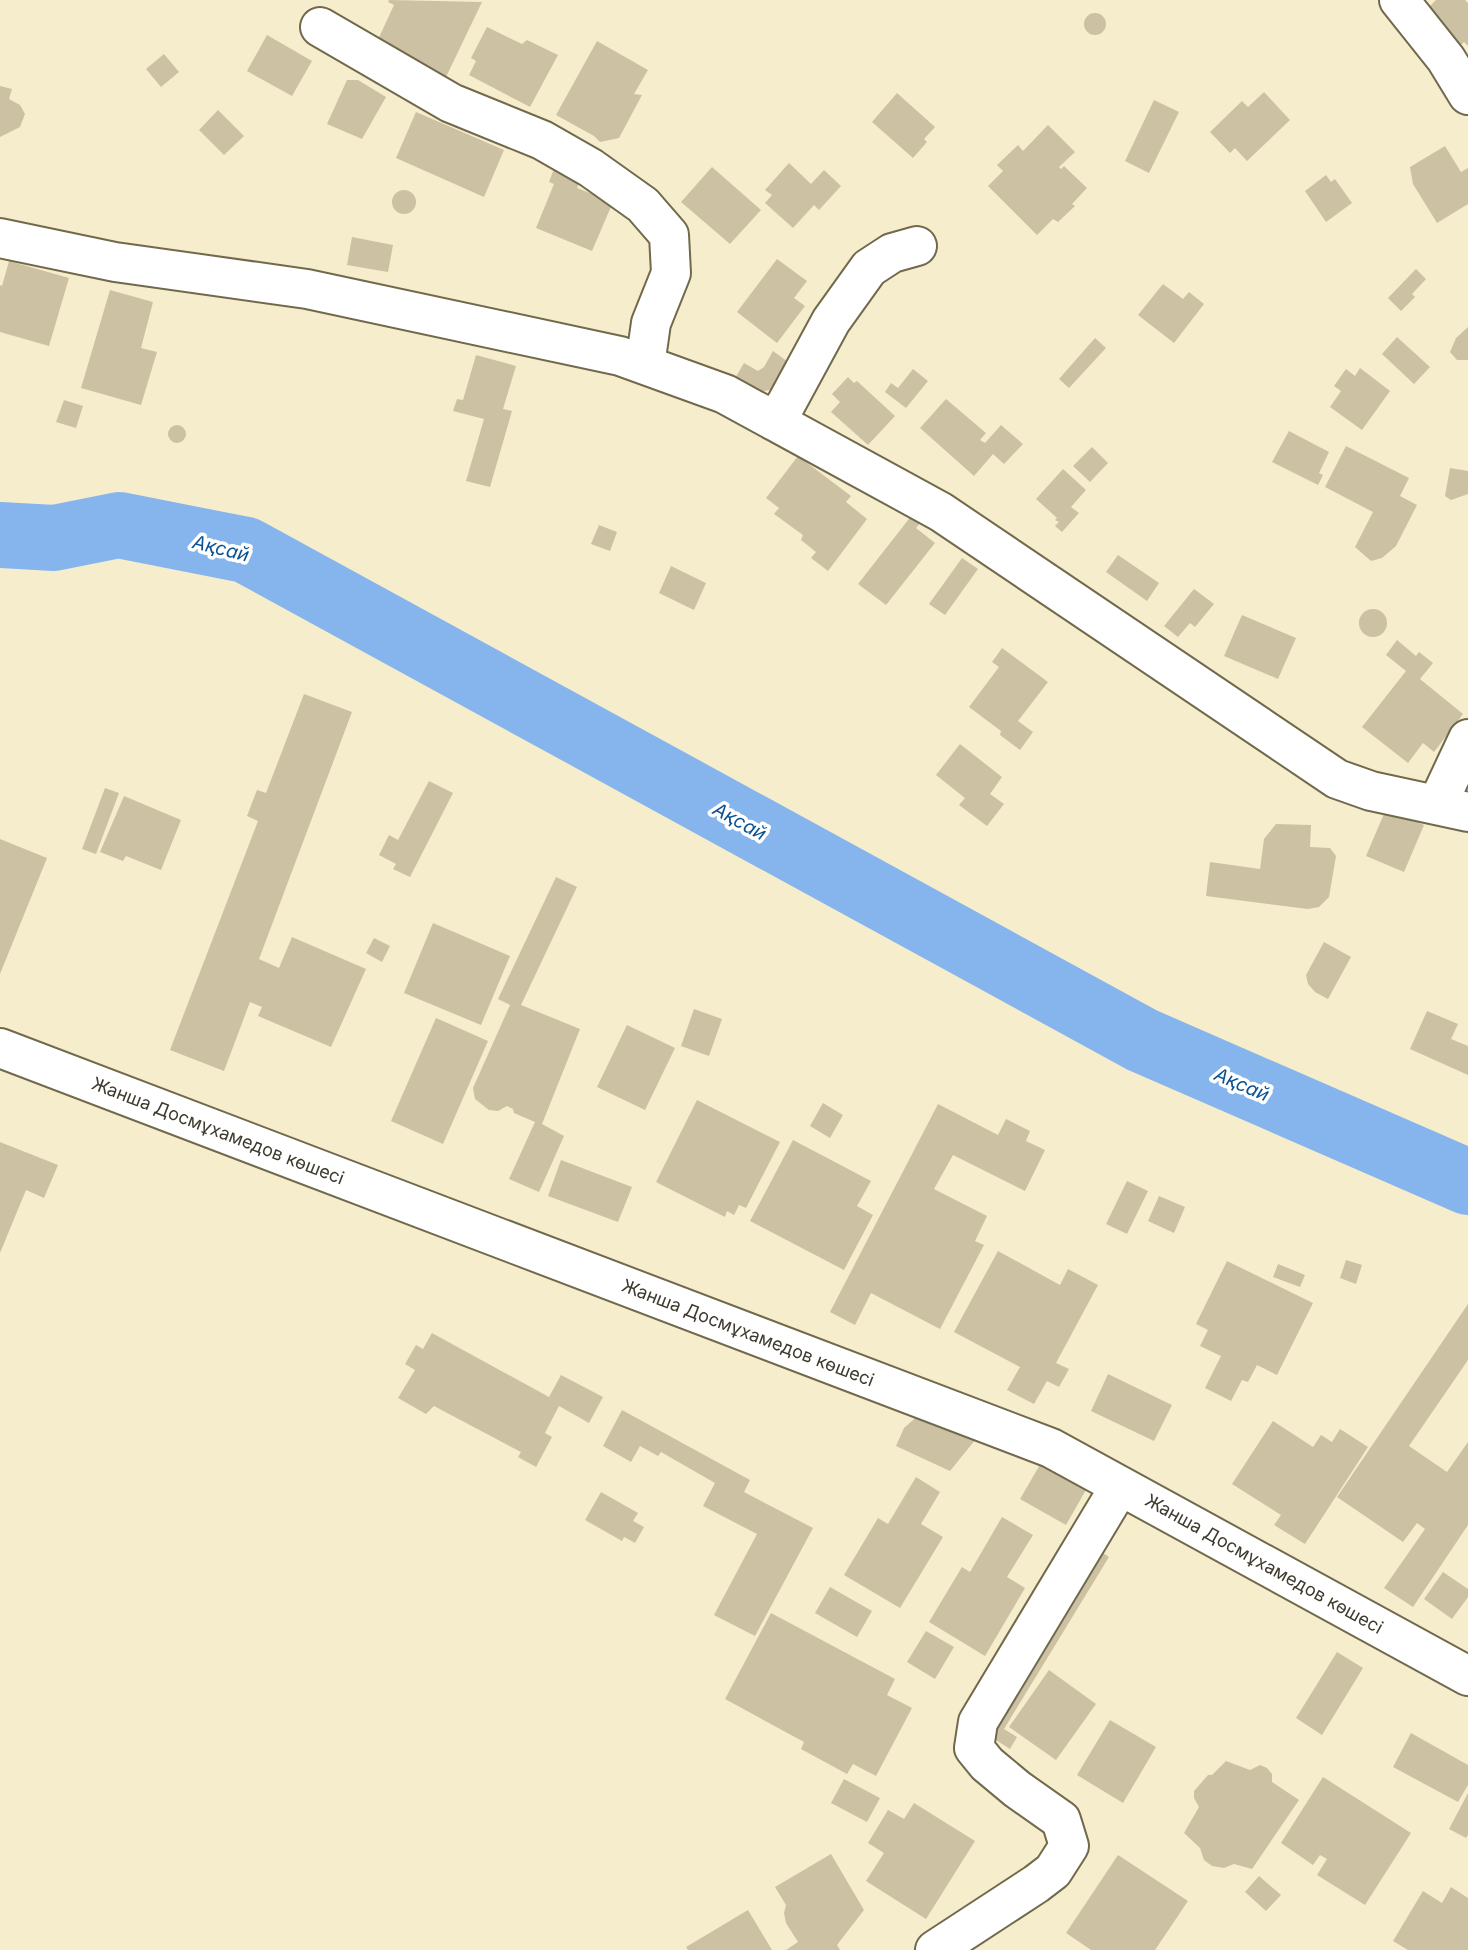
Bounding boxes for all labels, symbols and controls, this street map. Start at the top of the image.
water label: Ақсай [189,530,251,567]
water label: Ақсай [708,797,770,845]
water label: Ақсай [1210,1062,1273,1106]
street label: Жанша Досмұхамедов көшесі [89,1073,347,1188]
street label: Жанша Досмұхамедов көшесі [619,1275,877,1390]
street label: Жанша Досмұхамедов көшесі [1142,1489,1387,1638]

